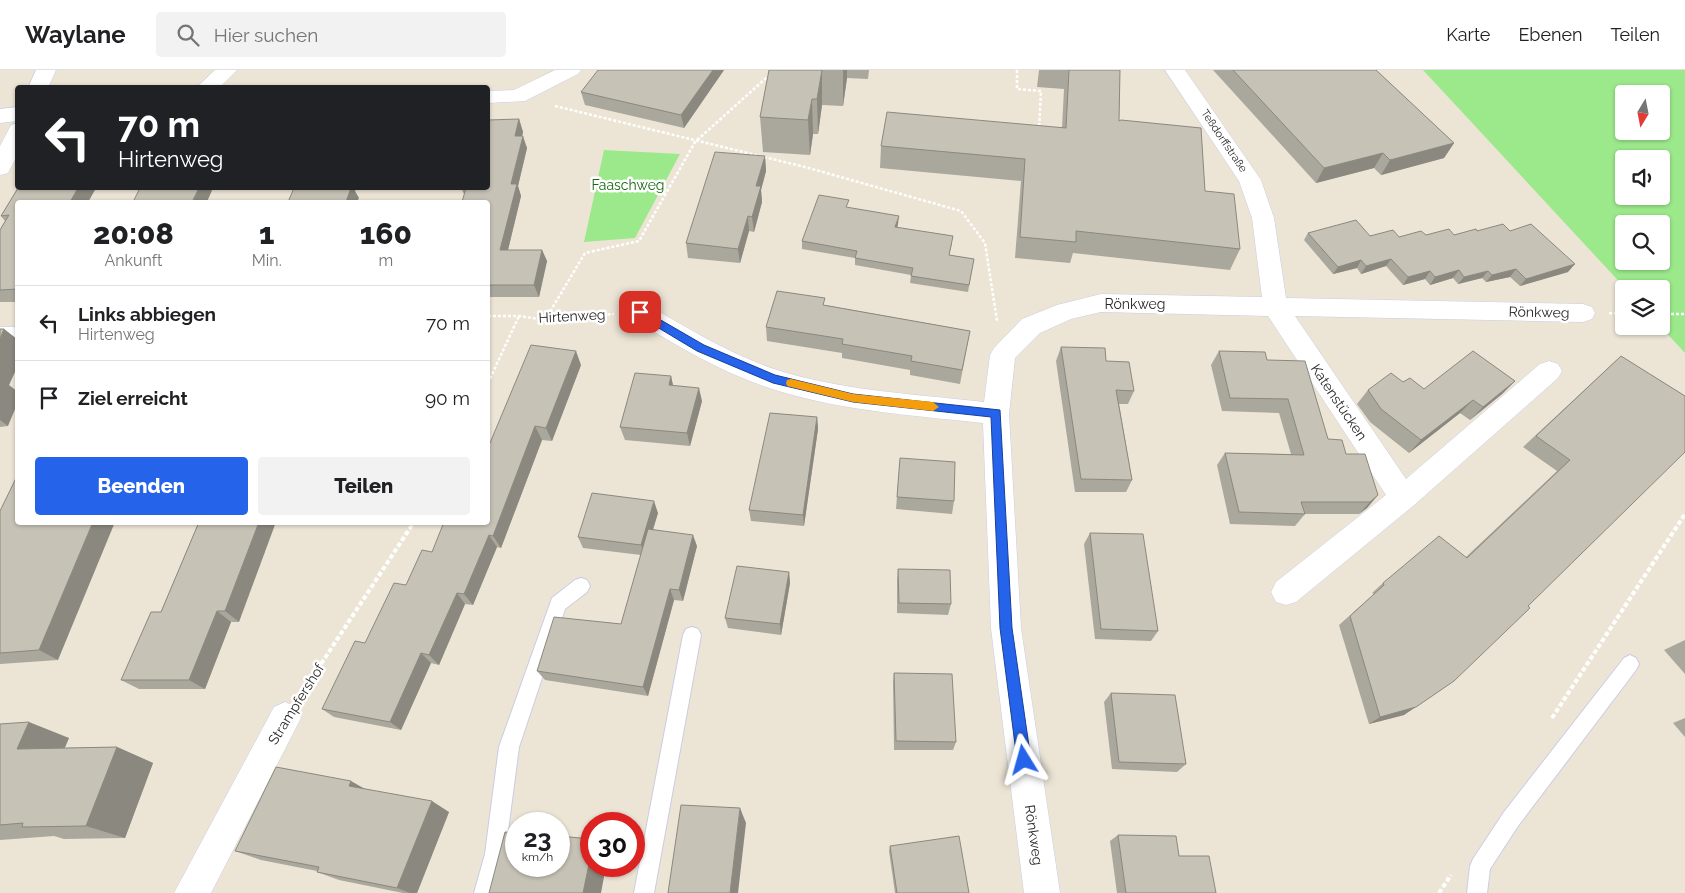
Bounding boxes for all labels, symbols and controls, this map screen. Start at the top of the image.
search box [156,12,506,57]
text: Waylane [25,20,126,49]
icon: search [174,21,202,49]
text: Hier suchen [214,24,318,46]
text: Karte [1446,24,1490,45]
text: Ebenen [1518,24,1583,45]
text: Teilen [1611,24,1660,45]
north arrow [1615,85,1670,140]
map controls [1615,85,1670,335]
text: 70 m [118,104,200,145]
icon: left [35,105,100,170]
street label: Teßdorffstraße [1198,107,1250,175]
text: Hirtenweg [118,146,223,172]
button: sound [1615,150,1670,205]
park label: Faaschweg [591,177,665,193]
button: search [1615,215,1670,270]
text: 20:08 [93,216,174,251]
text: 1 [259,216,275,251]
text: 160 [360,216,412,251]
text: Ankunft [104,251,162,270]
text: Min. [252,251,282,270]
text: m [378,251,393,270]
button: layers [1615,280,1670,335]
pin [619,291,661,333]
street label: Rönkweg [1105,296,1165,312]
icon: arrive [626,298,654,326]
text: Links abbiegen [78,303,216,325]
street label: Rönkweg [1508,303,1570,321]
street label: Hirtenweg [538,306,606,326]
icon: left [35,309,63,337]
text: 70 m [426,312,470,334]
text: Hirtenweg [78,325,155,344]
street label: Katenstücken [1308,361,1370,443]
icon: arrive [35,384,63,412]
text: Ziel erreicht [78,387,188,409]
text: 90 m [425,387,470,409]
button: Beenden [35,457,248,515]
button: Teilen [258,457,470,515]
street label: Strampfershof [265,659,328,747]
position arrow [997,733,1049,785]
street label: Rönkweg [1022,804,1046,866]
speed limit sign: 30 [580,812,645,877]
text: 23 [523,823,552,853]
text: km/h [522,850,553,864]

